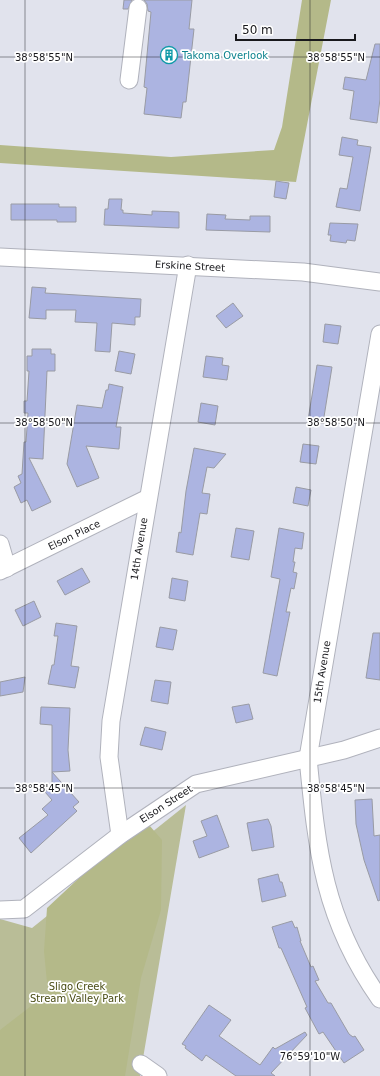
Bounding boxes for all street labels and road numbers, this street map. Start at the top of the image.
street label: Erskine Street [155,259,225,273]
street label: 14th Avenue [129,517,149,581]
street label: Elson Place [46,518,102,552]
street label: 15th Avenue [312,640,332,704]
street label: Elson Street [138,783,194,825]

